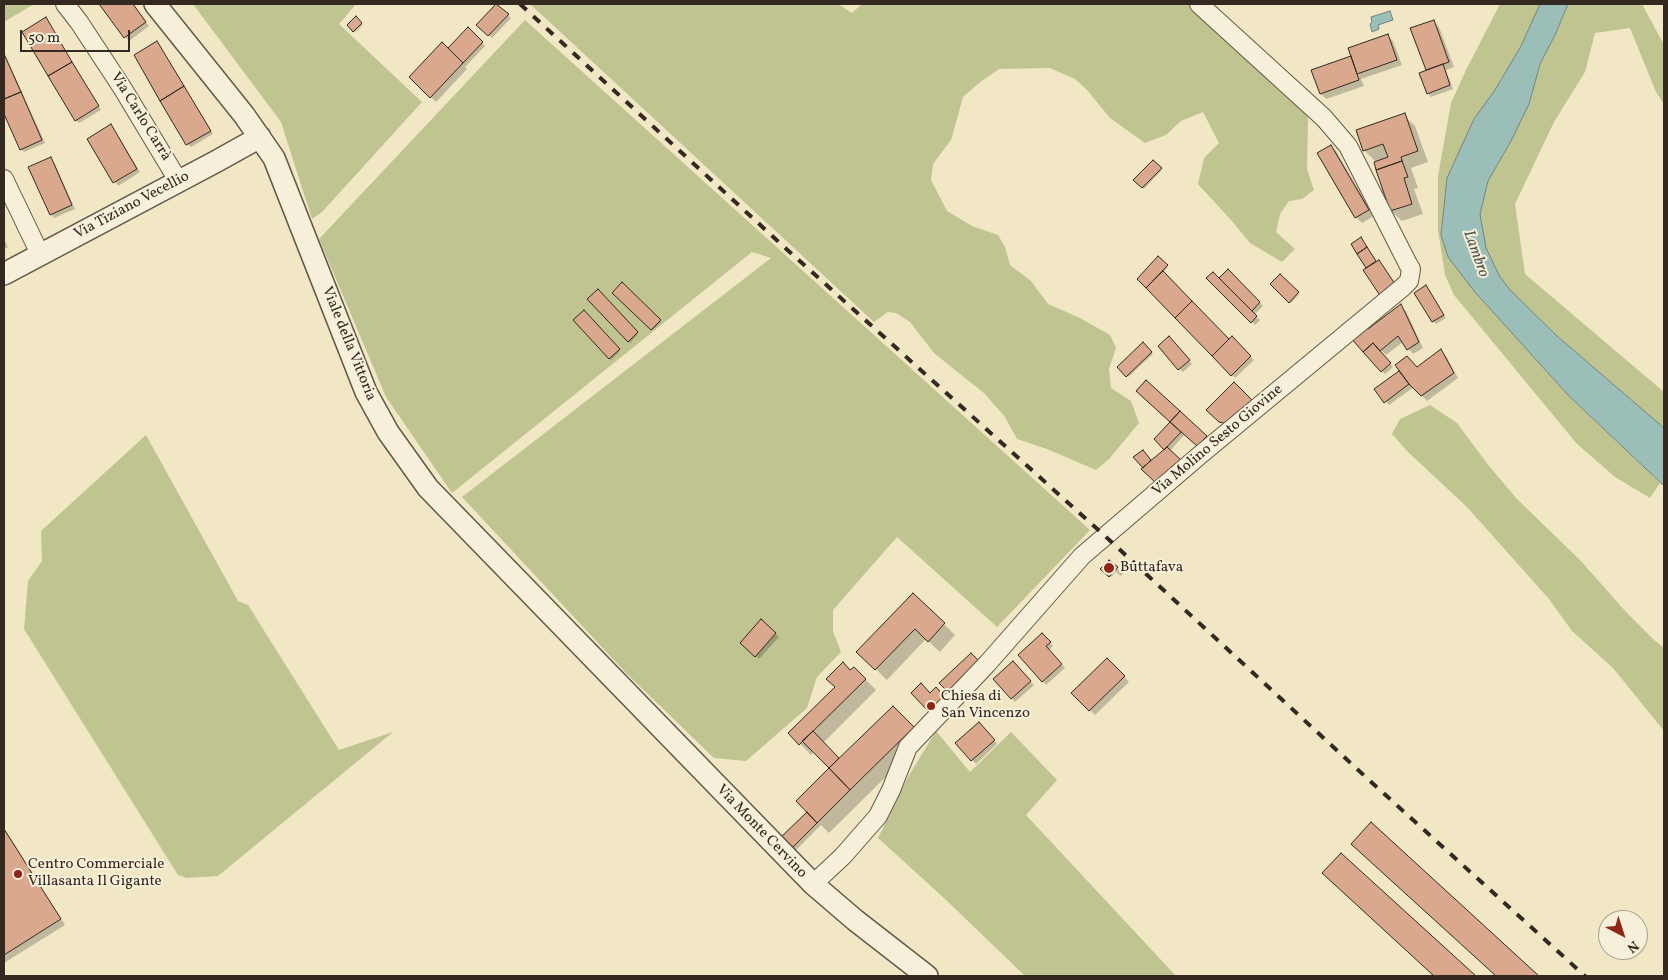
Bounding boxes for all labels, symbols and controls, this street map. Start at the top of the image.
scale bar [22,20,132,52]
text: 50 m [28,28,60,49]
street label: Via Carlo Carrà [106,69,174,165]
street label: Via Tiziano Vecellio [71,168,193,244]
water label: Lambro [1458,228,1492,280]
street label: Viale della Vittoria [317,284,379,404]
street label: Via Molino Sesto Giovine [1149,381,1287,501]
place label: Buttafava [1120,559,1183,577]
marker: Buttafava [1102,561,1116,575]
place label: Chiesa di San Vincenzo [941,688,1030,723]
marker: Chiesa di San Vincenzo [925,700,937,712]
street label: Via Monte Cervino [712,782,810,882]
place label: Centro Commerciale Villasanta Il Gigante [28,856,164,891]
marker: Centro Commerciale Villasanta Il Gigante [12,868,24,880]
north arrow [1598,910,1648,960]
text: N [1622,936,1642,957]

